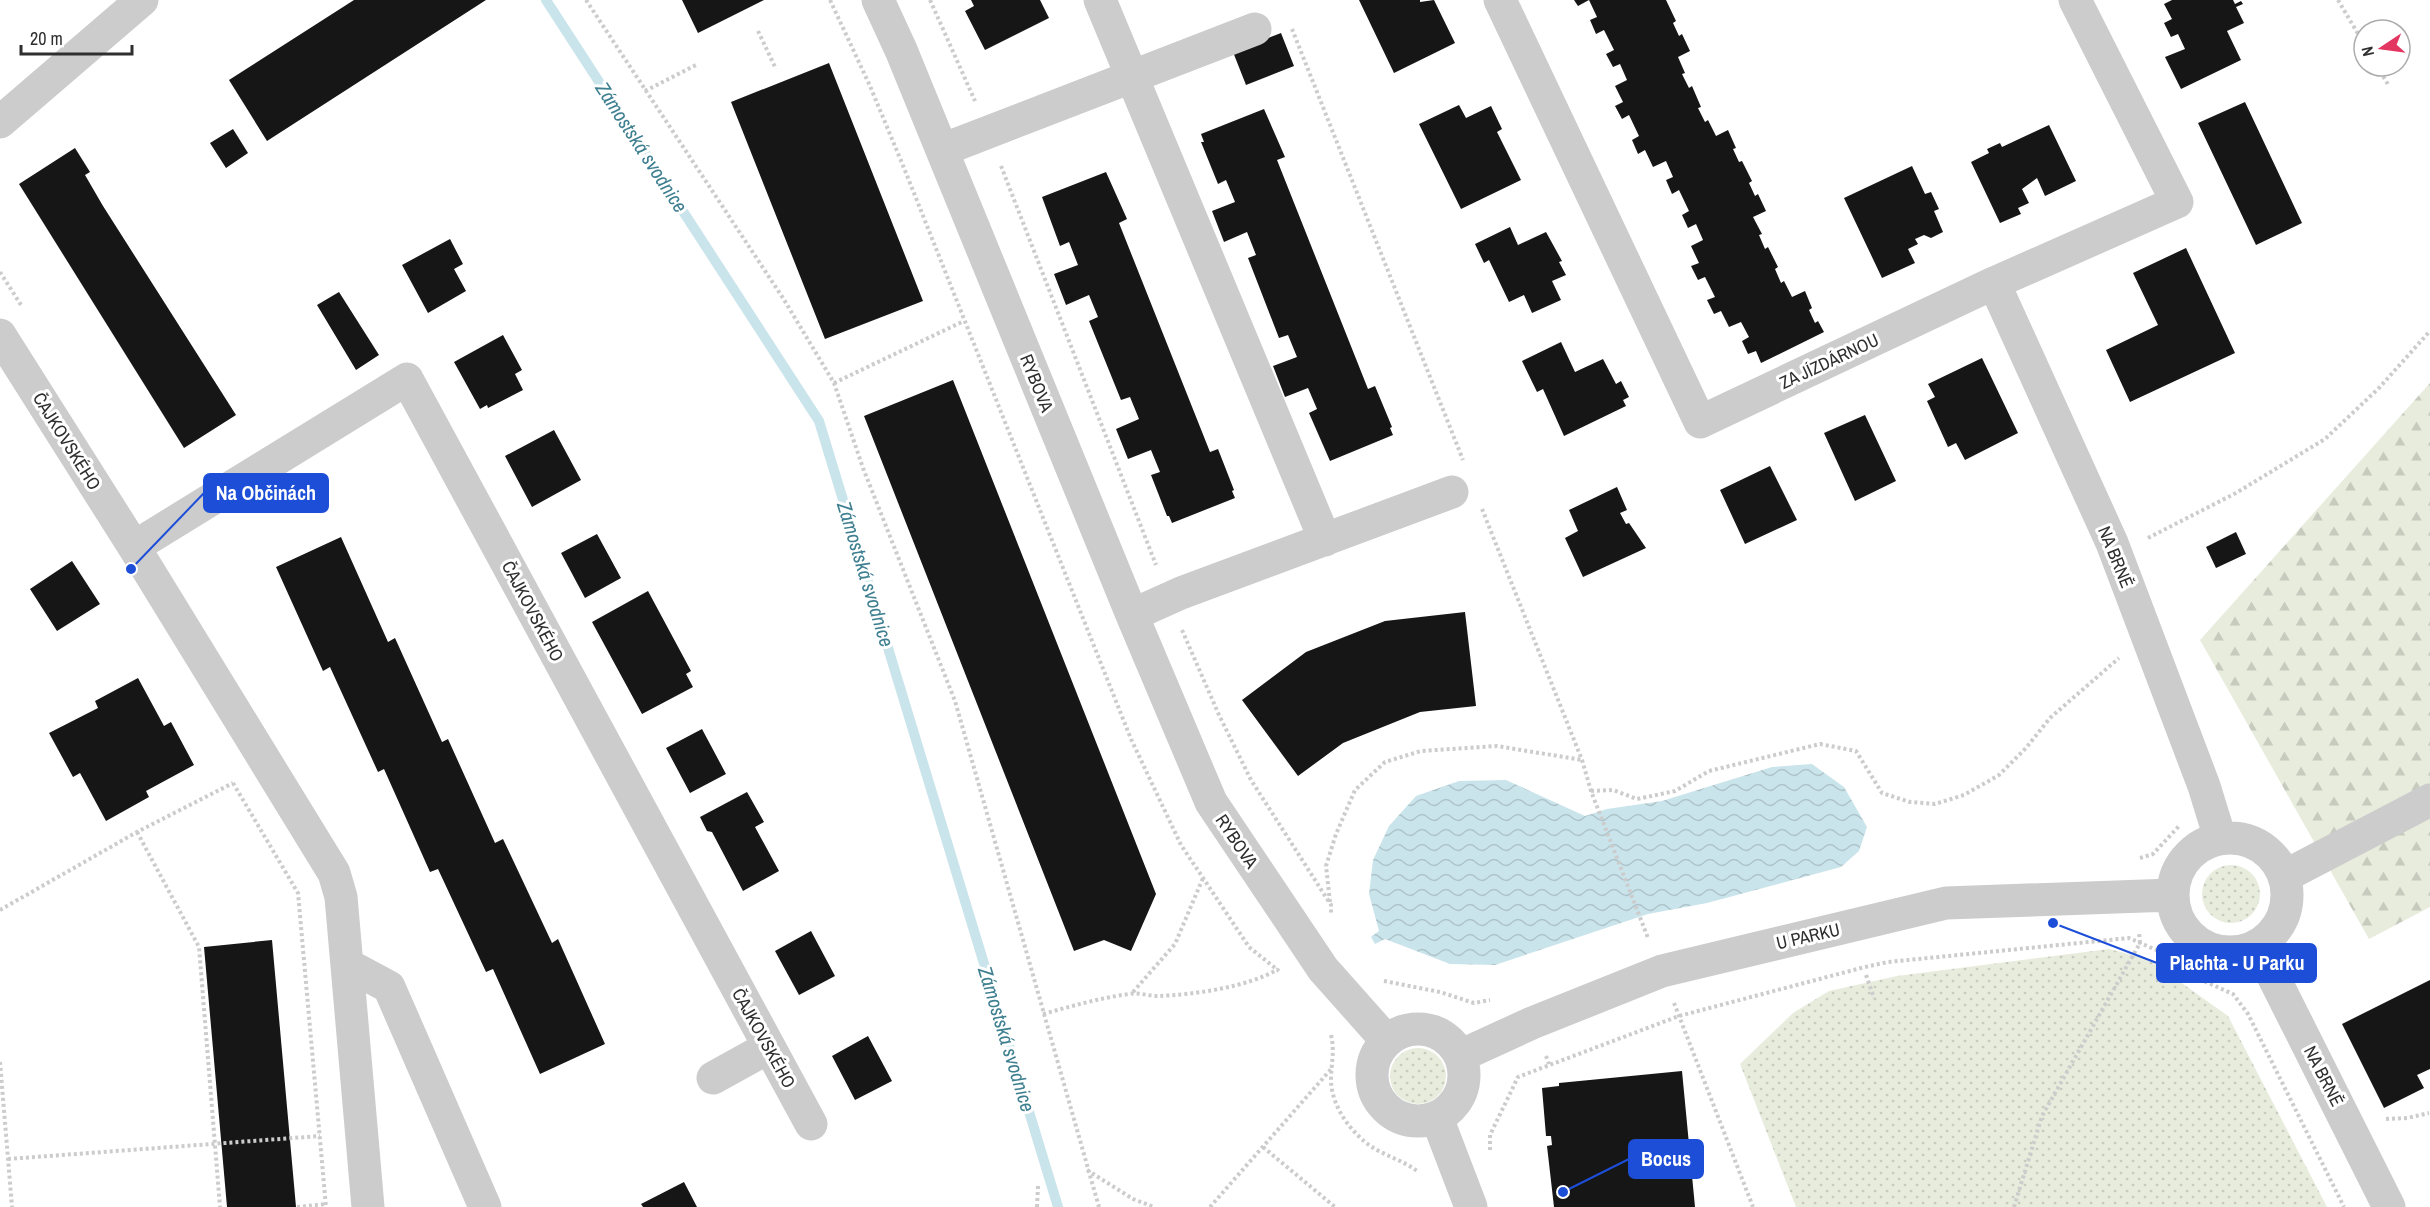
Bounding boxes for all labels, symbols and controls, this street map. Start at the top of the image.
scale bar [21,18,132,56]
north arrow [2352,18,2412,78]
text: 20 m [30,26,63,51]
text: N [2356,44,2379,58]
water label: Zámostská svodnice [589,76,694,217]
street label: ZA JÍZDÁRNOU [1775,327,1883,395]
street label: RYBOVA [1014,350,1060,416]
street label: ČAJKOVSKÉHO [27,387,107,495]
callout: Na Občinách [204,474,328,512]
text: Na Občinách [216,479,316,506]
water label: Zámostská svodnice [831,497,901,650]
street label: NA BRNĚ [2092,522,2140,592]
street label: ČAJKOVSKÉHO [496,556,570,666]
street label: RYBOVA [1210,809,1264,873]
street label: U PARKU [1774,917,1842,955]
callout: Plachta - U Parku [2157,944,2316,982]
text: Plachta - U Parku [2170,949,2304,976]
water label: Zámostská svodnice [972,962,1042,1115]
street label: ČAJKOVSKÉHO [726,984,802,1092]
street label: NA BRNĚ [2298,1041,2350,1111]
callout: Bocus [1629,1140,1703,1178]
text: Bocus [1641,1145,1691,1172]

